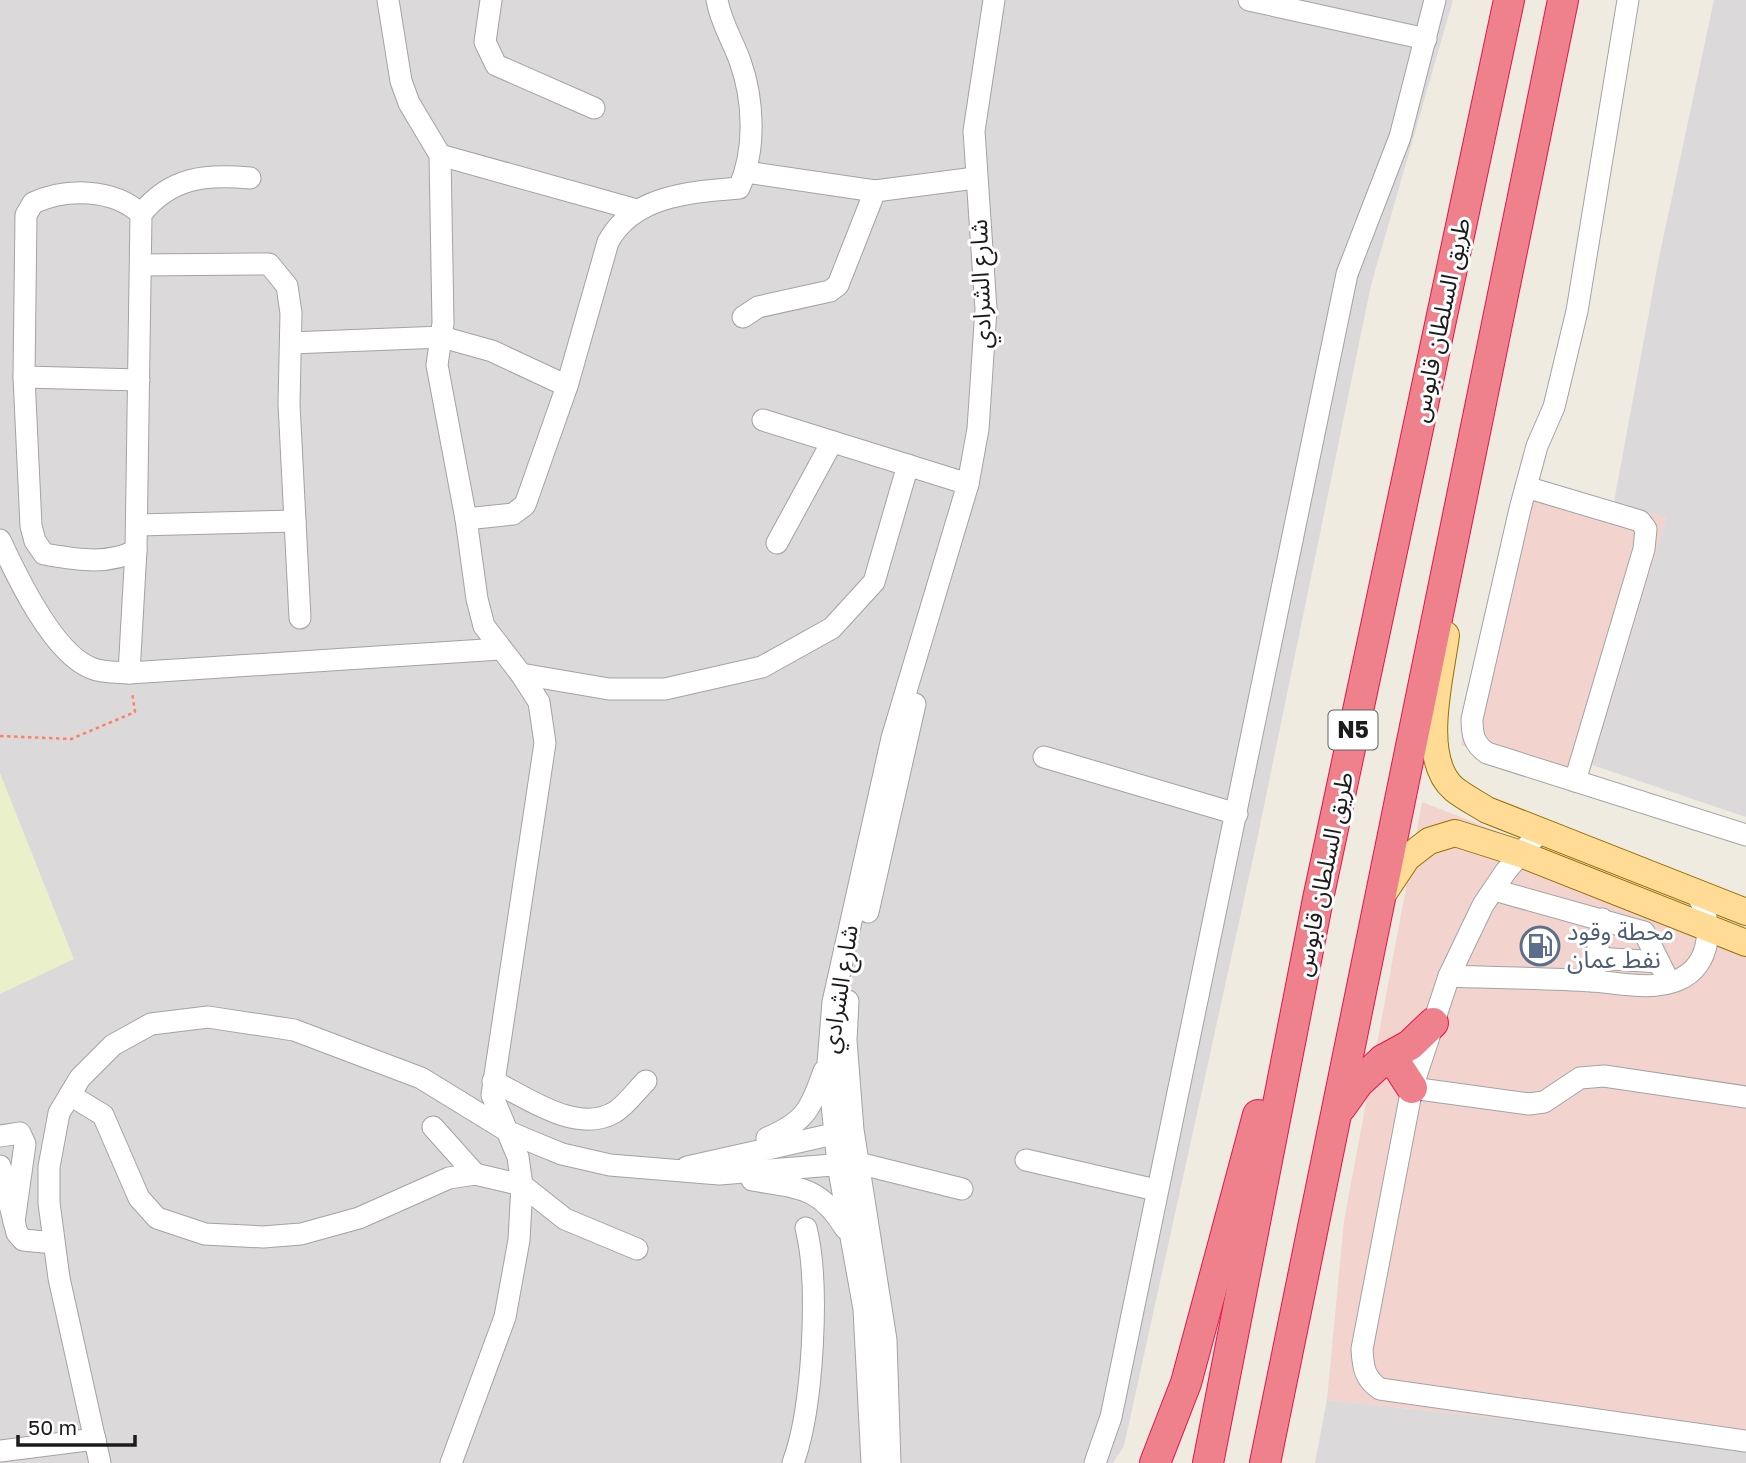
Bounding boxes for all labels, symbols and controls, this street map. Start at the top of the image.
street label: طريق السلطان قابوس [1404,215,1477,425]
street label: شارع الشرادي [963,219,1002,349]
road number: N5 [1328,710,1378,750]
street label: طريق السلطان قابوس [1287,769,1360,979]
place label: محطة وقود نفط عمان [1567,916,1674,974]
street label: شارع الشرادي [814,923,868,1056]
fuel station icon: محطة وقود نفط عمان [1519,925,1561,967]
scale bar [18,1404,135,1448]
text: 50 m [28,1414,77,1440]

